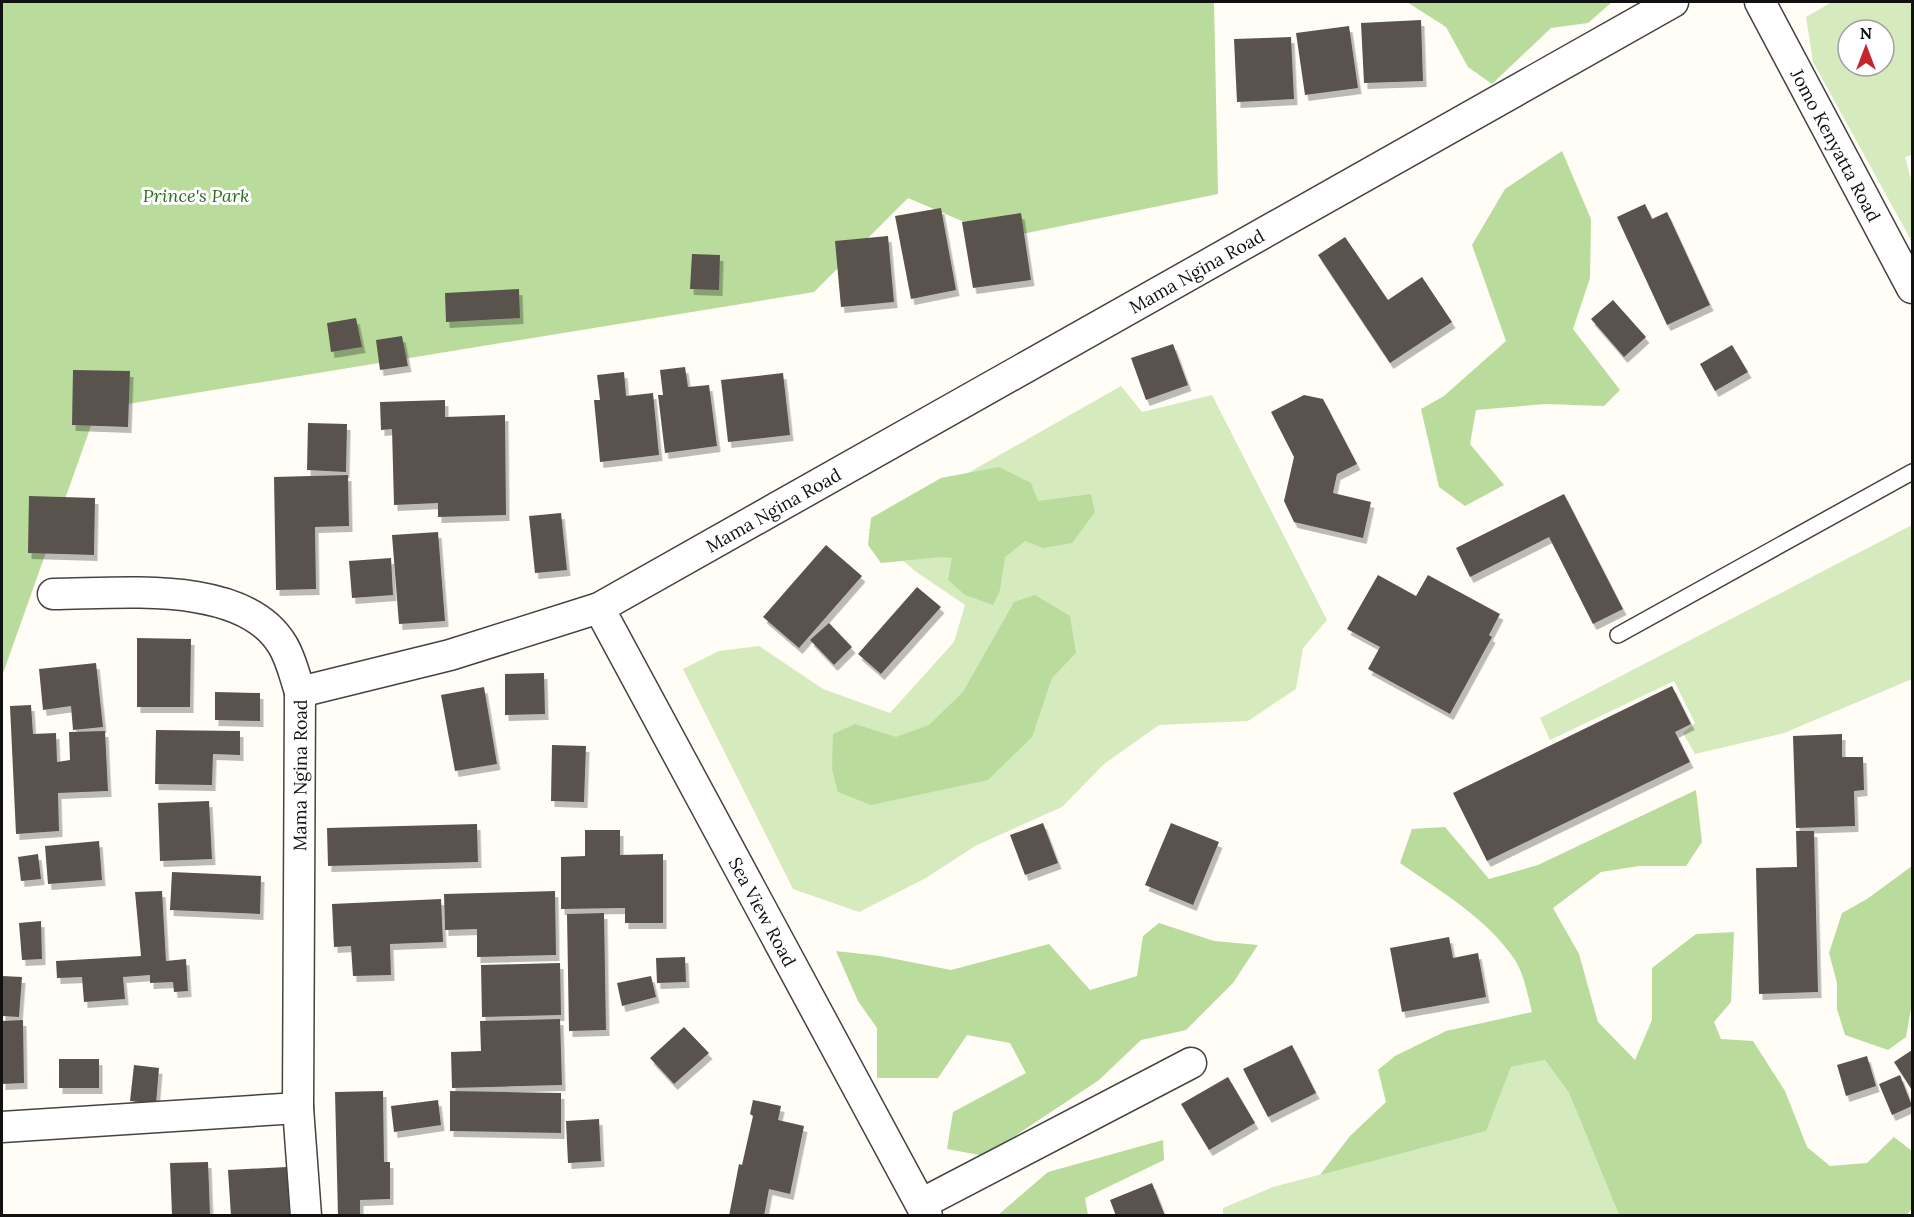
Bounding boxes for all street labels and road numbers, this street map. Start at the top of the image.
street label: Jomo Kenyatta Road [1786,64,1886,226]
street label: Mama Ngina Road [1125,223,1268,318]
street label: Mama Ngina Road [701,462,845,557]
street label: Mama Ngina Road [288,699,311,851]
street label: Sea View Road [724,853,802,971]

